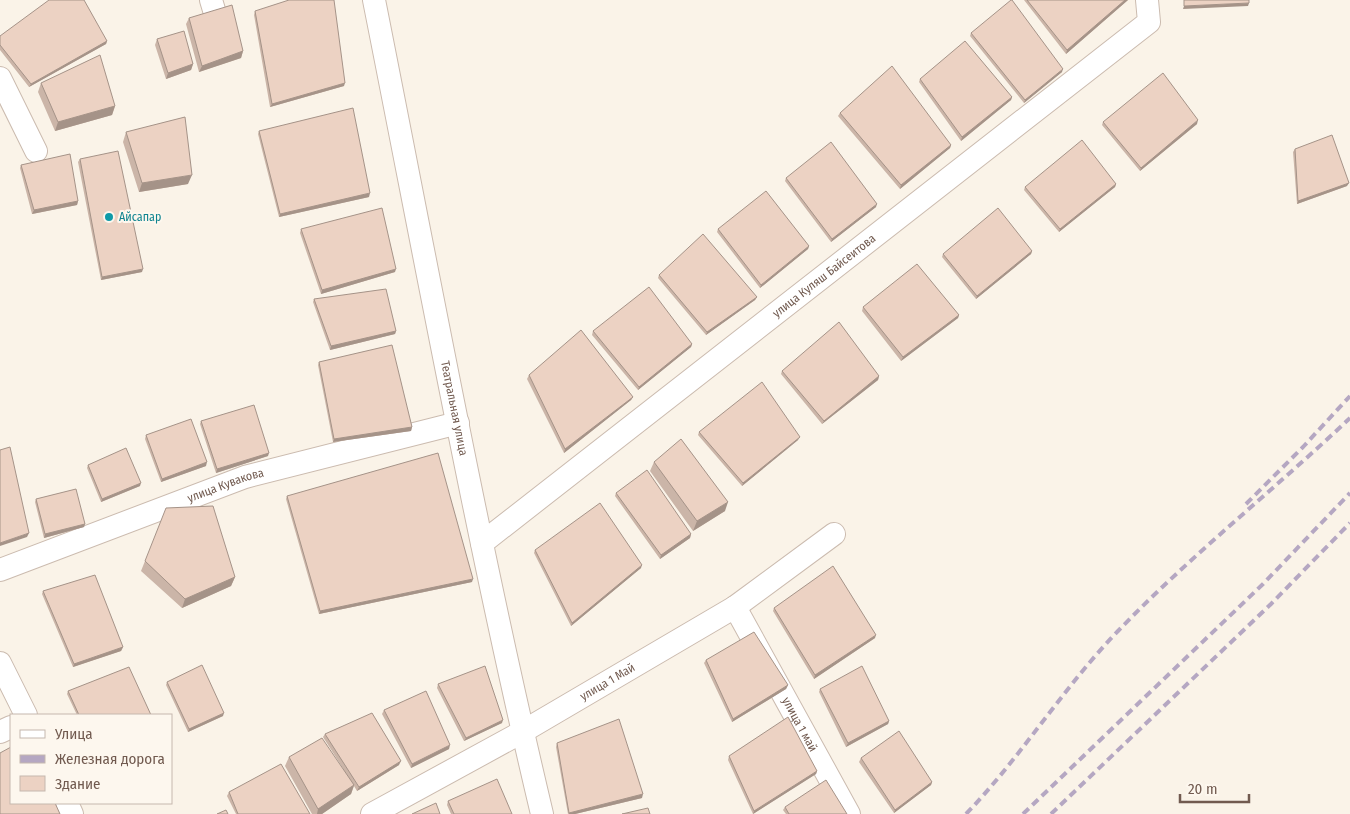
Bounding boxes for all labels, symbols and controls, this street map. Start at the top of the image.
place label: Айсапар [119,210,161,224]
marker: Айсапар [103,211,115,223]
street label: улица Куляш Байсеитова [770,231,878,320]
street label: Театральная улица [438,360,471,457]
street label: улица Кувакова [185,466,265,505]
street label: улица 1 Май [577,660,637,703]
street label: улица 1 май [779,695,820,754]
legend [10,714,172,804]
text: Улица [54,725,93,743]
text: Железная дорога [55,750,165,768]
scale bar [1180,772,1249,804]
text: Здание [55,775,101,793]
text: 20 m [1188,780,1218,798]

